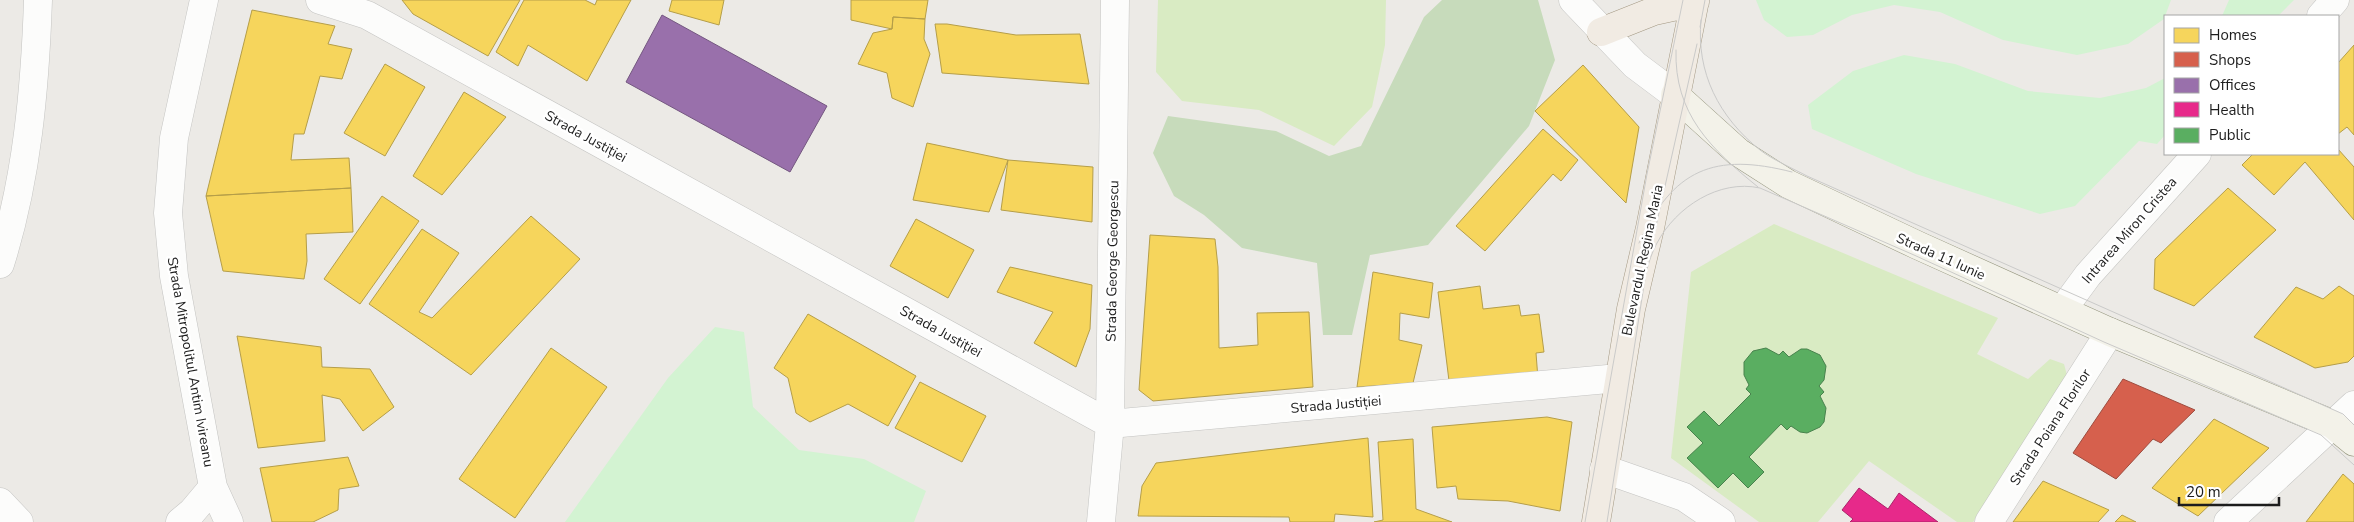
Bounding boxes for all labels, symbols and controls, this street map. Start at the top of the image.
legend [2164,15,2339,155]
text: Homes [2209,25,2257,45]
text: Shops [2209,50,2251,70]
text: Offices [2209,75,2256,95]
text: Health [2209,100,2254,120]
street label: Strada Justiției [541,106,630,167]
text: Public [2209,125,2250,145]
street label: Intrarea Miron Cristea [2078,173,2181,288]
street label: Strada George Georgescu [1102,180,1123,342]
street label: Bulevardul Regina Maria [1617,183,1668,337]
street label: Strada 11 Iunie [1893,228,1988,285]
street label: Strada Mitropolitul Antim Ivireanu [163,255,218,469]
street label: Strada Justiției [896,301,985,362]
street label: Strada Poiana Florilor [2006,365,2095,489]
street label: Strada Justiției [1290,391,1382,418]
scale bar [2179,474,2279,506]
text: 20 m [2186,482,2221,502]

